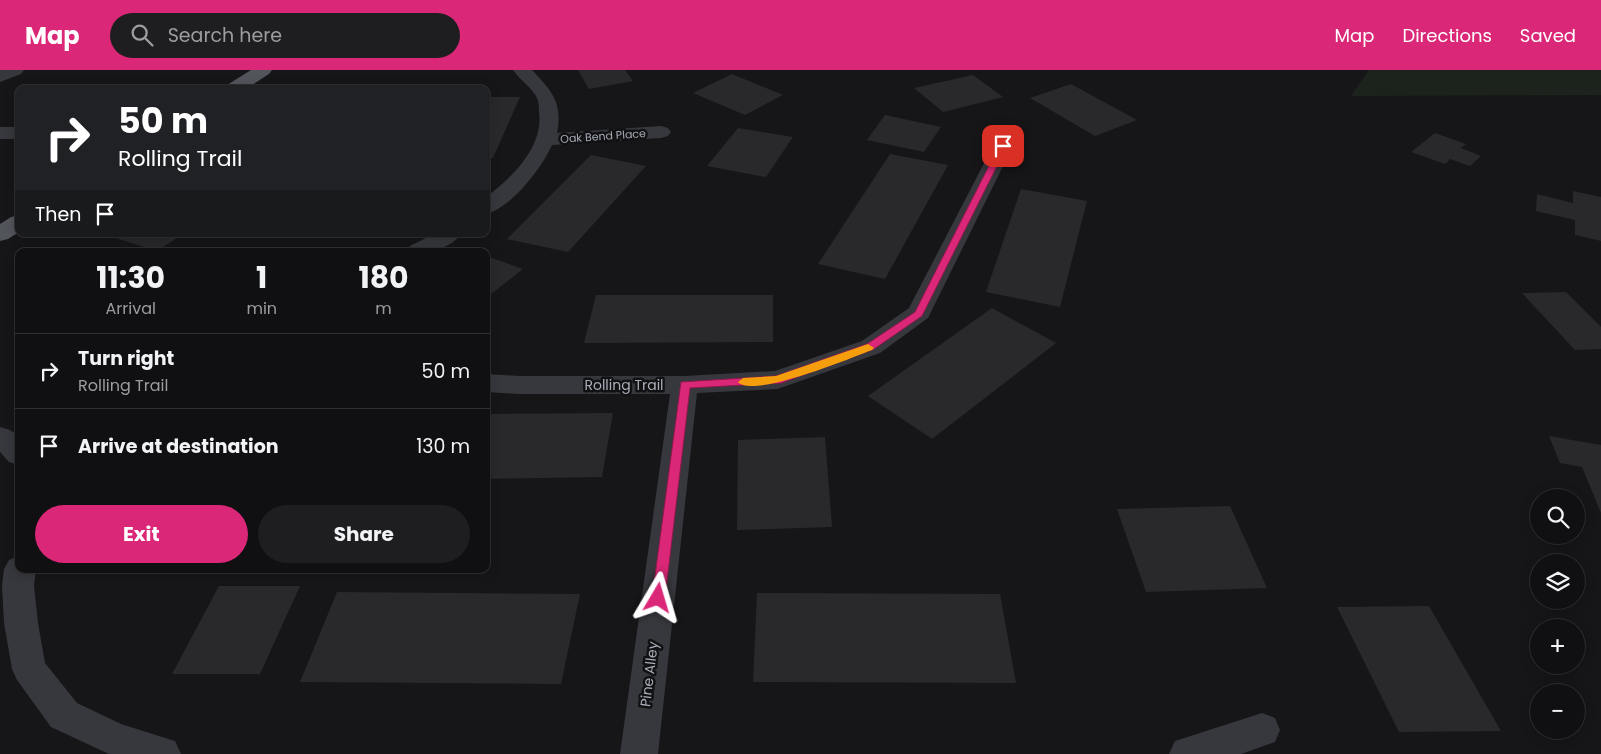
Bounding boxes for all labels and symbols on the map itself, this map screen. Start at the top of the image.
street label: Oak Bend Place [560,125,646,147]
pin [982,125,1024,167]
street label: Rolling Trail [584,375,664,395]
position arrow [631,571,683,623]
street label: Pine Alley [635,640,663,708]

